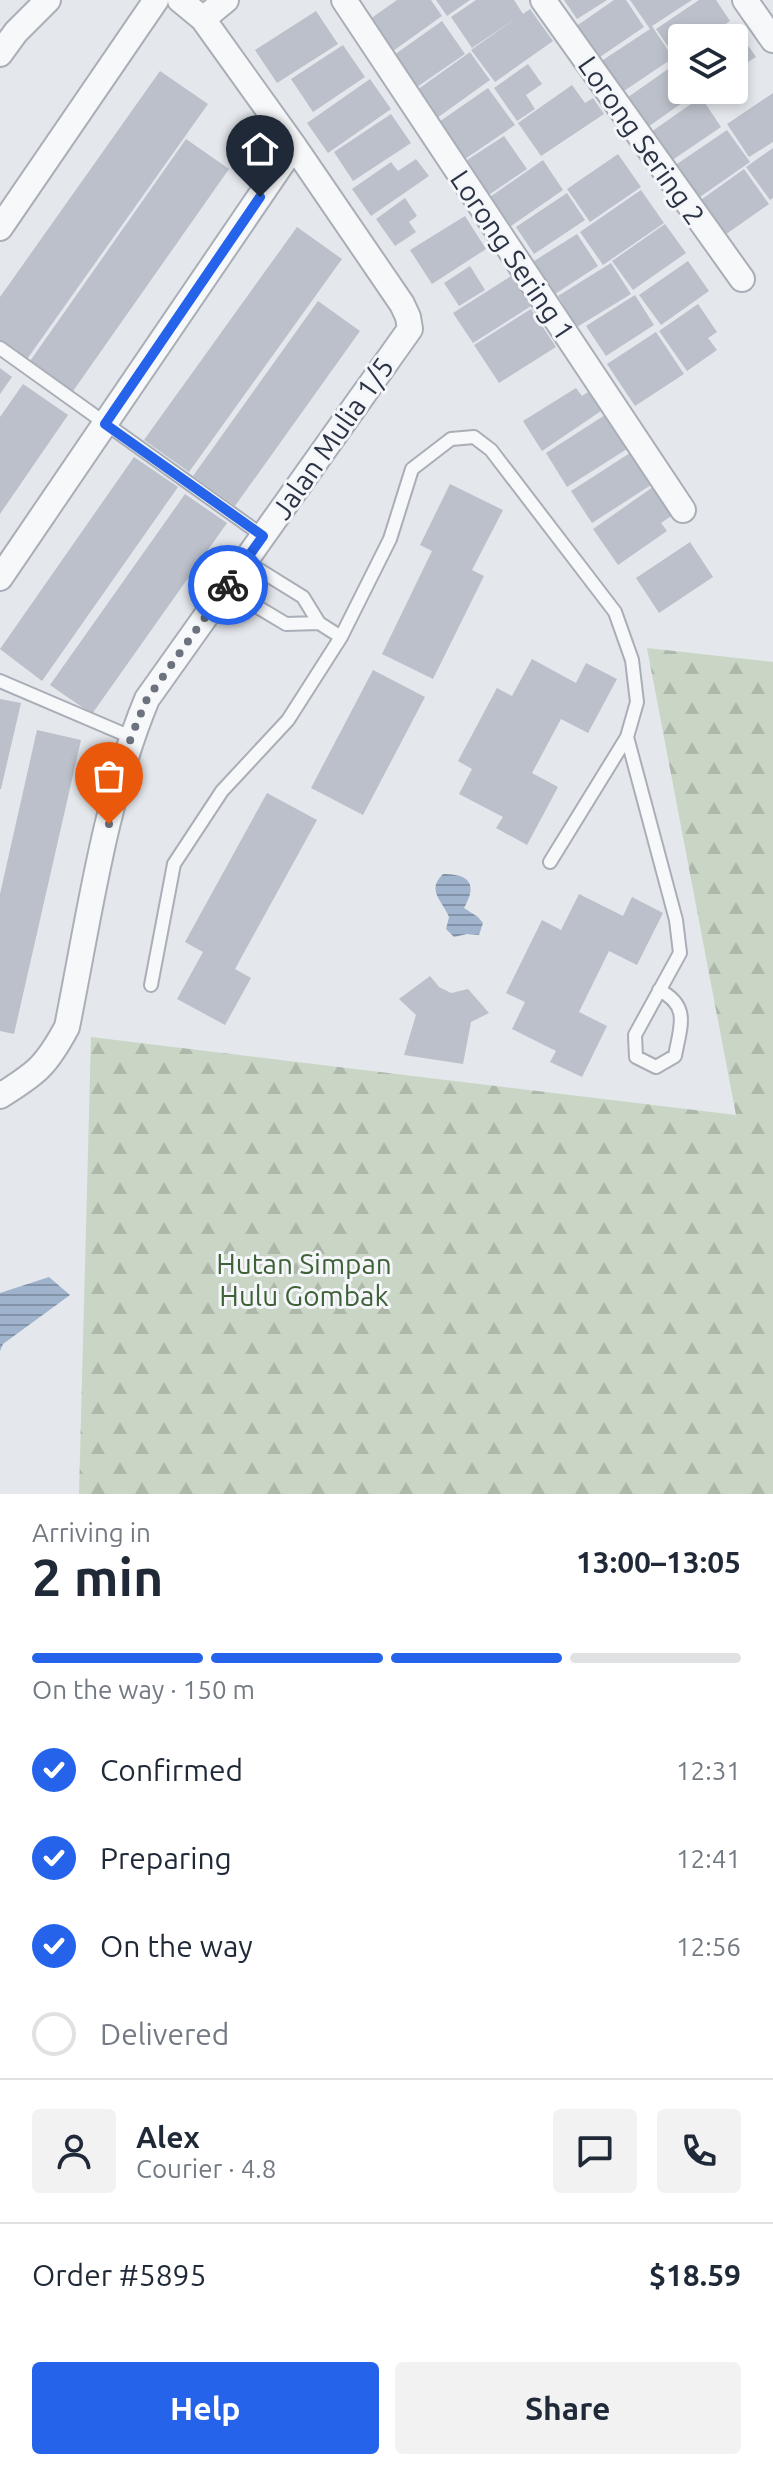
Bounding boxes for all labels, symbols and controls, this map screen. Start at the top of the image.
map controls [668,24,748,104]
button: layers [668,24,748,104]
street label: Lorong Sering 2 [573,50,711,230]
pin [226,115,294,197]
icon: home [238,127,282,171]
street label: Lorong Sering 1 [445,164,581,346]
street label: Jalan Mulia 1/5 [265,351,399,525]
courier [188,545,268,625]
icon: bike [206,563,250,607]
pin [75,742,143,824]
icon: bag [87,754,131,798]
park label: Hutan Simpan Hulu Gombak [216,1248,392,1311]
text: Arriving in [32,1518,151,1547]
text: 13:00–13:05 [576,1545,741,1579]
text: 2 min [32,1548,163,1606]
text: On the way · 150 m [32,1675,255,1704]
icon: check [32,1748,76,1792]
text: Confirmed [100,1753,243,1787]
text: 12:31 [676,1756,741,1785]
icon: check [32,1836,76,1880]
text: Preparing [100,1841,232,1875]
text: 12:41 [676,1844,741,1873]
icon: check [32,1924,76,1968]
text: On the way [100,1929,253,1963]
text: 12:56 [676,1932,741,1961]
text: Delivered [100,2017,229,2051]
button: person [32,2109,116,2193]
button: chat [553,2109,637,2193]
button: phone [657,2109,741,2193]
text: Alex [136,2120,200,2154]
text: Courier · 4.8 [136,2154,276,2183]
text: Order #5895 [32,2258,206,2292]
text: $18.59 [649,2258,741,2292]
button: Help [32,2362,379,2454]
button: Share [395,2362,741,2454]

